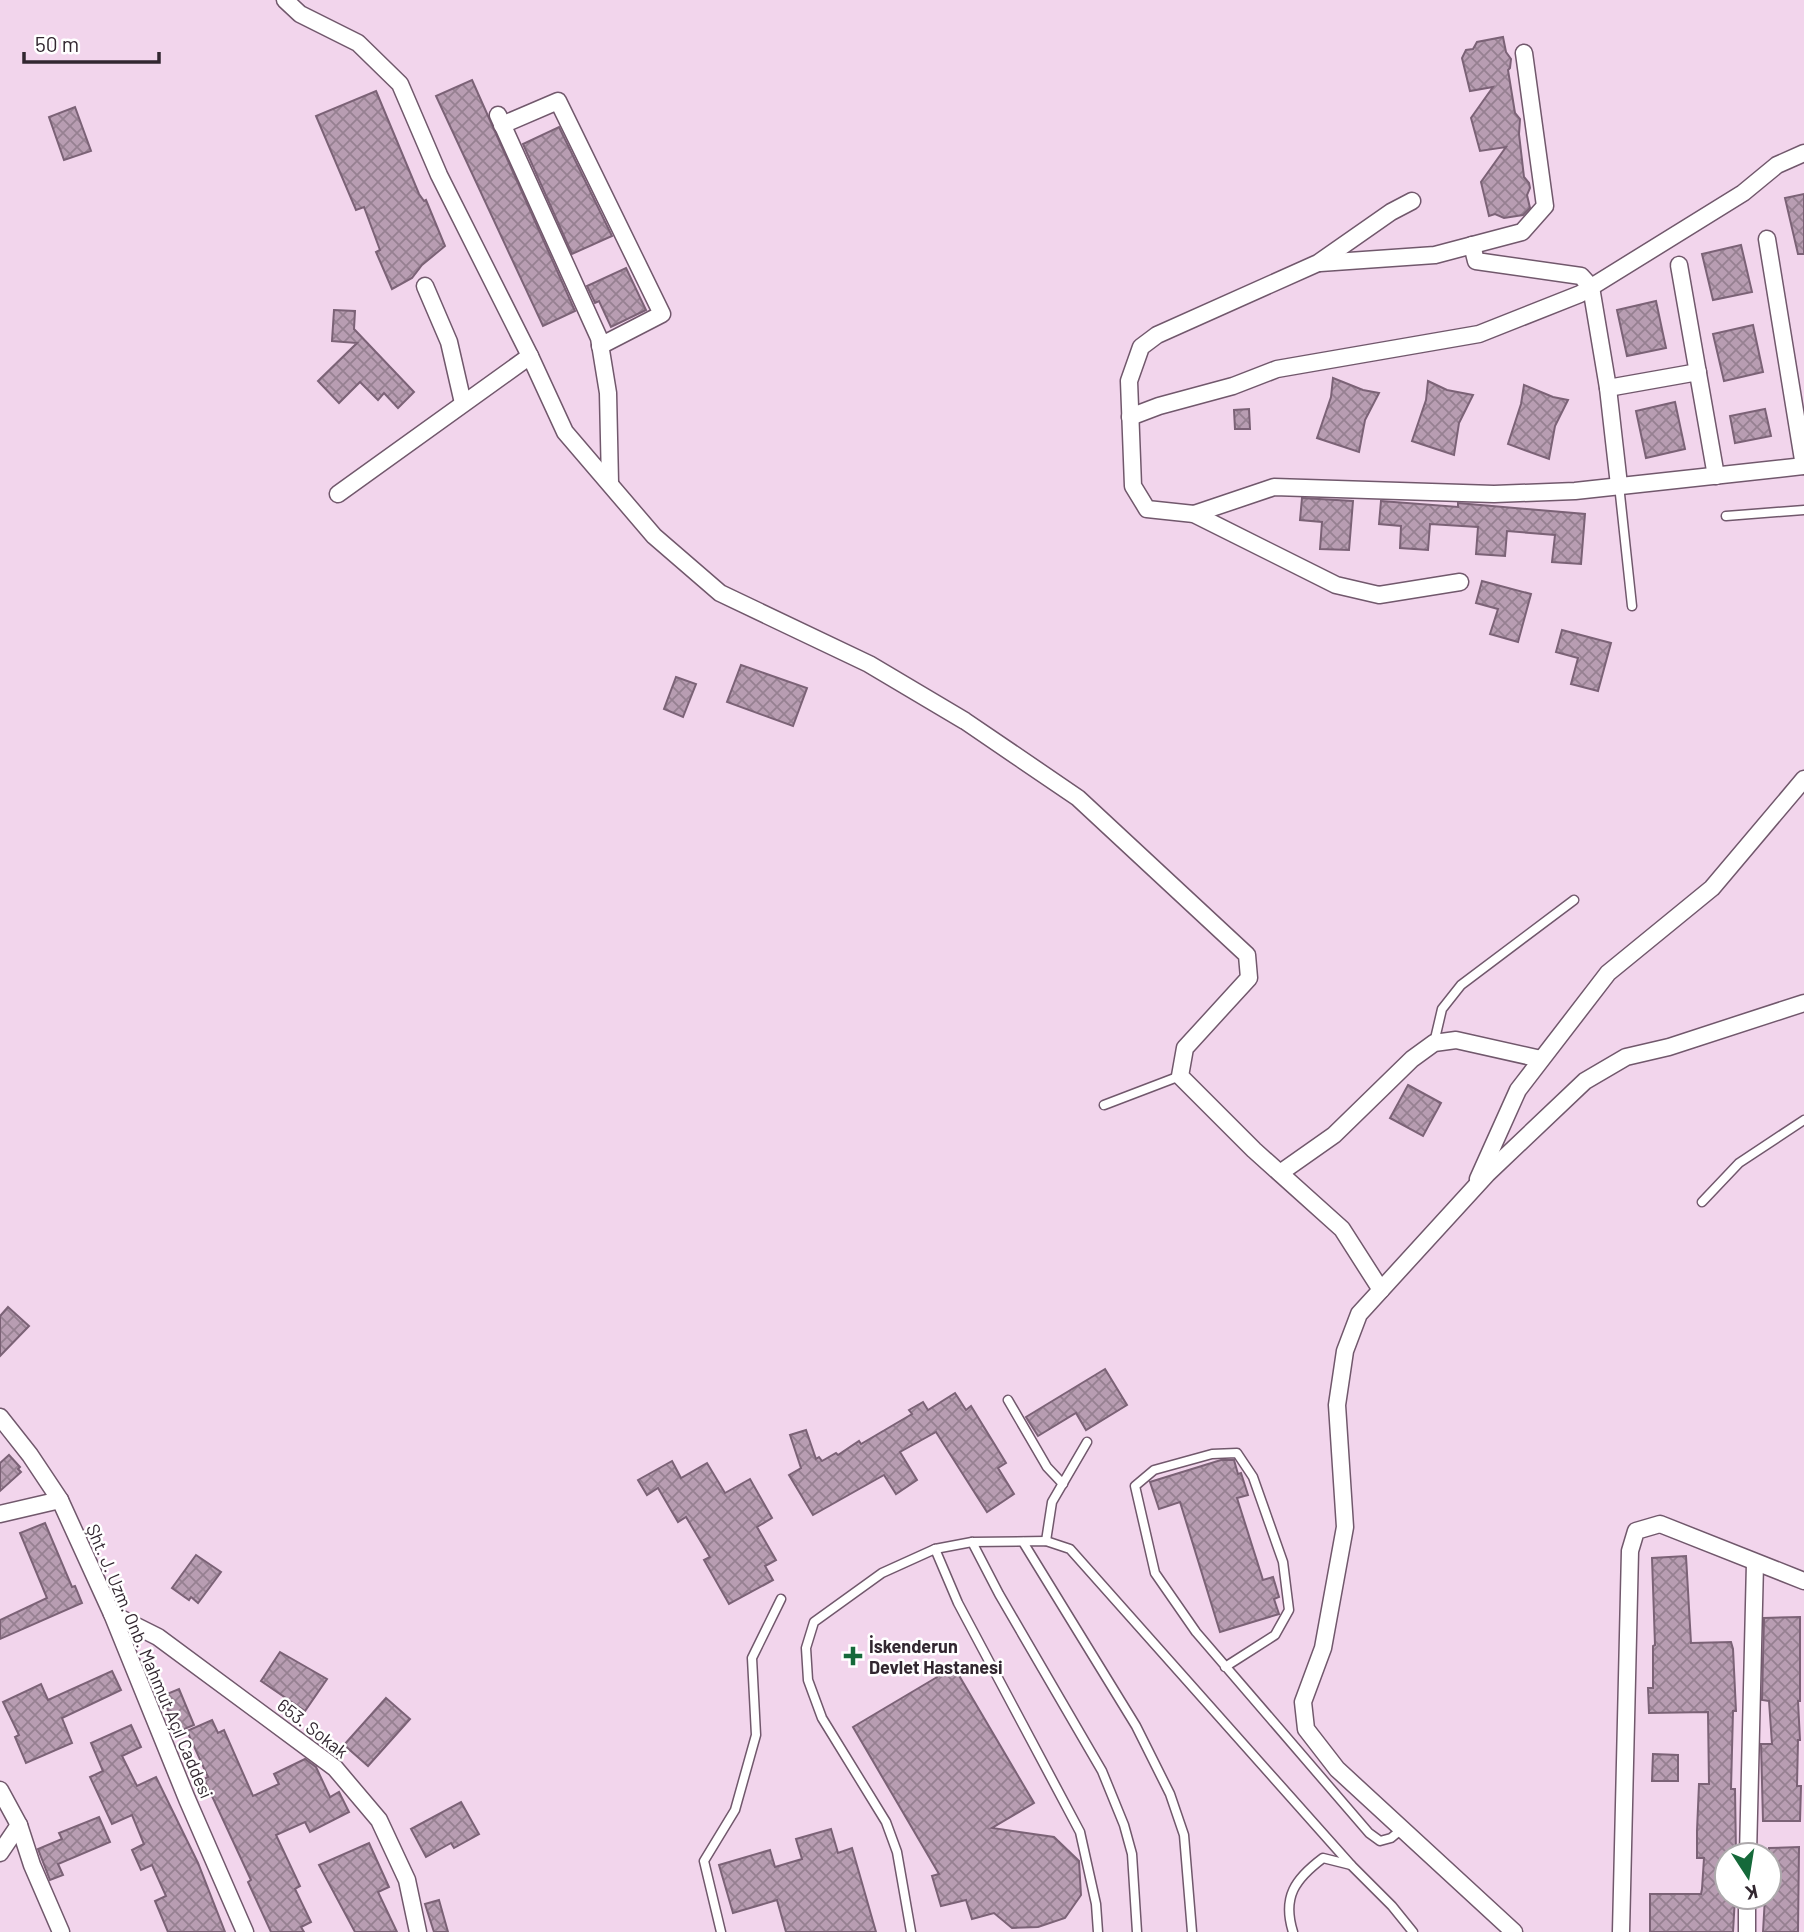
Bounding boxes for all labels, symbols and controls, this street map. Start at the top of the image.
scale bar [24,21,159,65]
text: 50 m [35,31,79,56]
street label: Şht. J. Uzm. Onb. Mahmut Açıl Caddesi [82,1520,218,1802]
place label: İskenderun Devlet Hastanesi [869,1635,1003,1678]
marker: İskenderun Devlet Hastanesi [843,1646,863,1666]
street label: 653. Sokak [273,1694,353,1762]
north arrow [1713,1841,1783,1911]
text: K [1743,1881,1760,1906]

